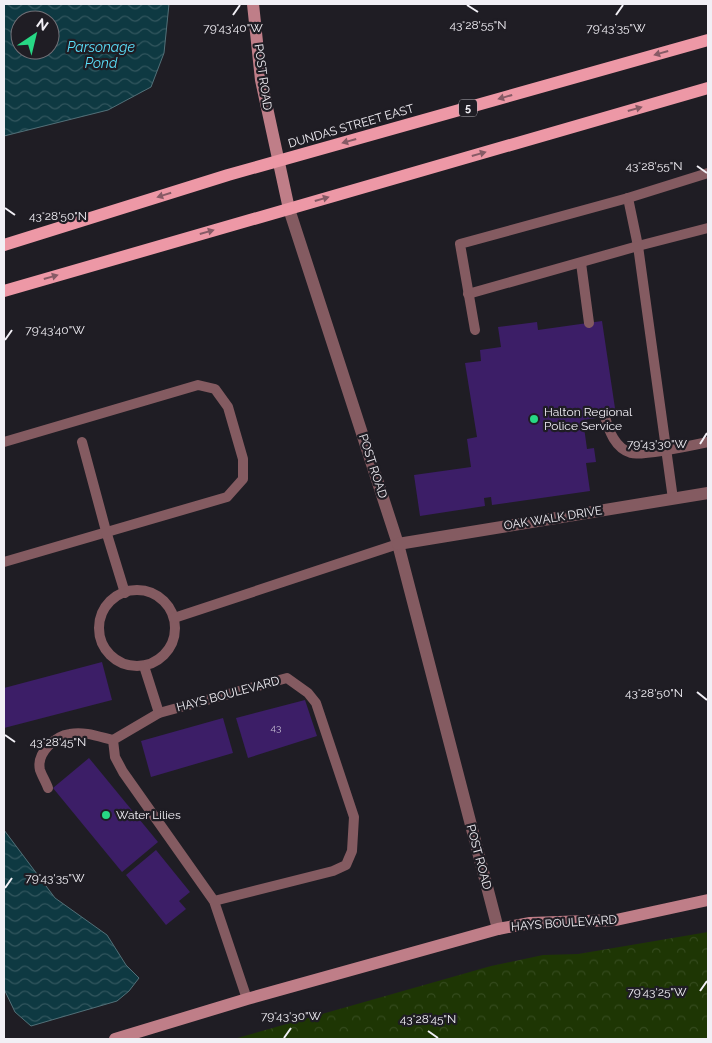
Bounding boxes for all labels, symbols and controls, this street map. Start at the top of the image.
north arrow [10,10,60,60]
text: N [33,15,51,34]
text: 43°28'55"N [449,18,507,32]
text: 79°43'40"W [203,21,263,35]
text: 79°43'35"W [586,21,646,35]
water label: Parsonage Pond [67,39,136,71]
street label: POST ROAD [251,43,275,112]
one-way arrow [654,49,669,57]
one-way arrow [497,94,512,102]
road number: 5 [459,100,477,116]
street label: DUNDAS STREET EAST [286,101,416,151]
one-way arrow [627,105,642,113]
one-way arrow [341,138,356,146]
one-way arrow [471,150,486,158]
text: 43°28'55"N [625,159,683,173]
one-way arrow [157,192,172,200]
one-way arrow [315,195,330,203]
text: 43°28'50"N [29,209,87,223]
one-way arrow [199,228,214,236]
one-way arrow [43,273,58,281]
text: 79°43'40"W [25,323,85,337]
place label: Halton Regional Police Service [544,405,633,433]
marker: Halton Regional Police Service [528,413,540,425]
street label: POST ROAD [356,432,390,500]
text: 79°43'30"W [627,437,687,451]
street label: OAK WALK DRIVE [503,503,603,533]
street label: HAYS BOULEVARD [175,673,282,715]
text: 43°28'50"N [625,686,683,700]
house number: 43 [271,722,281,733]
text: 43°28'45"N [30,735,86,749]
place label: Water Lilies [116,808,181,822]
marker: Water Lilies [100,809,112,821]
street label: POST ROAD [464,823,495,892]
text: 79°43'35"W [25,871,85,885]
street label: HAYS BOULEVARD [511,912,618,934]
text: 79°43'25"W [627,985,687,999]
text: 79°43'30"W [261,1009,321,1023]
text: 43°28'45"N [400,1012,456,1026]

